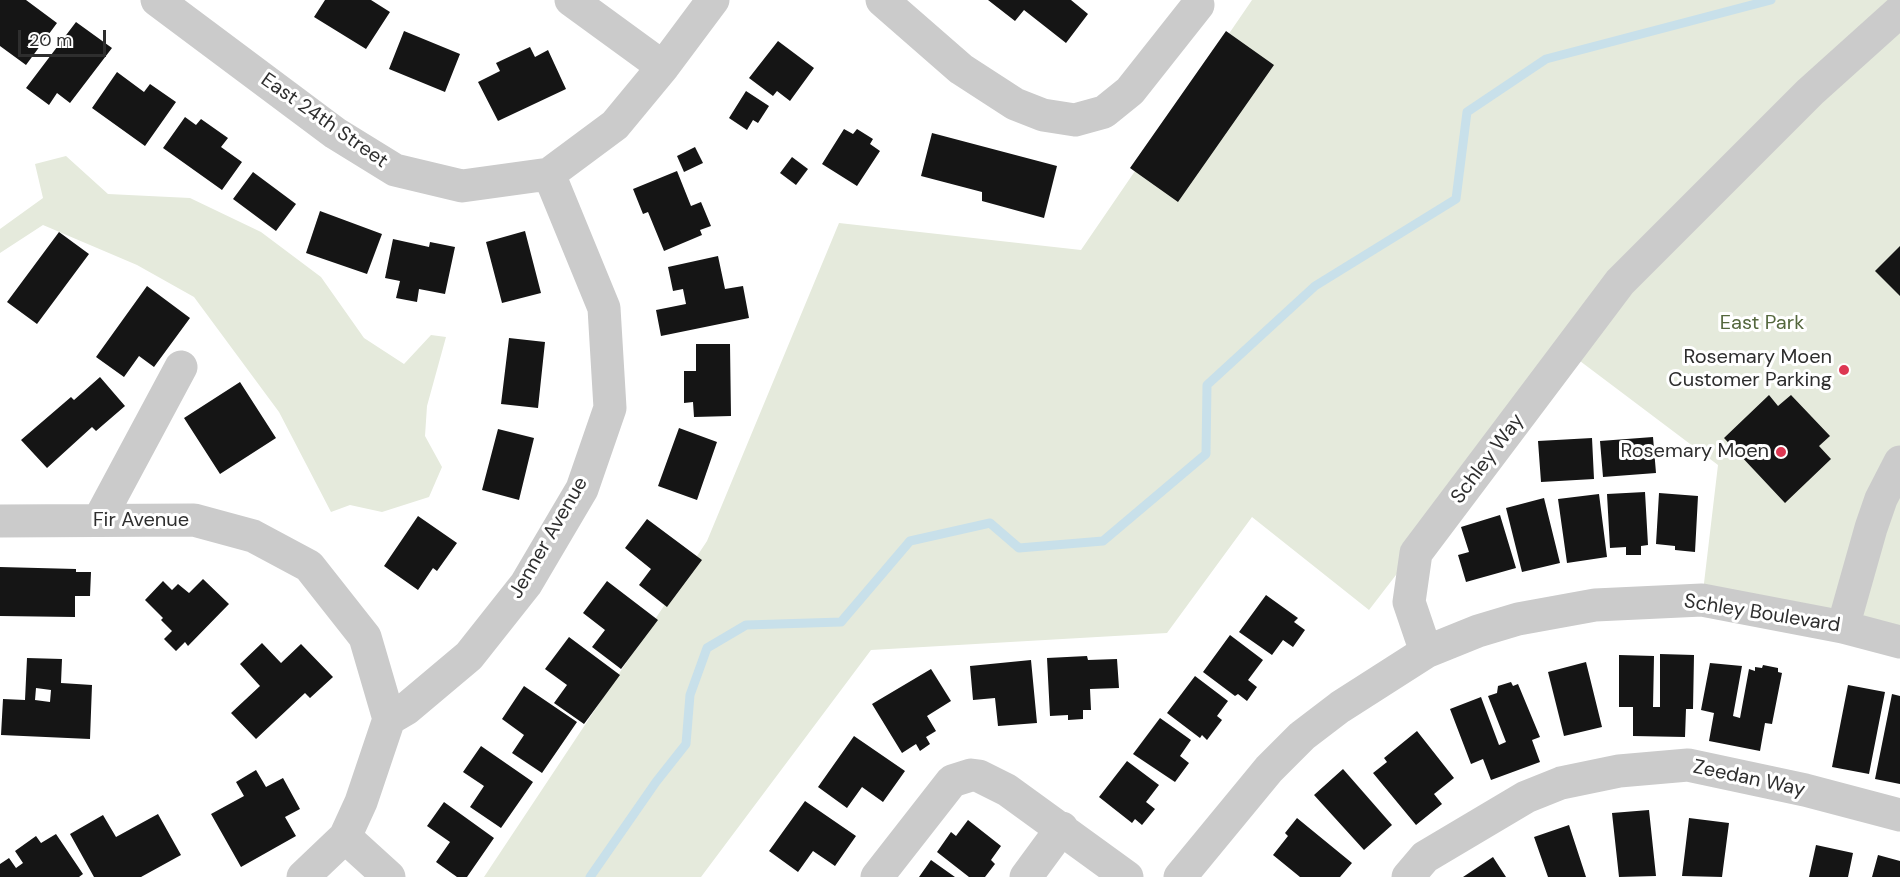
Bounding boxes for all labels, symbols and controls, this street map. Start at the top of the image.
scale bar [21,18,110,56]
text: 20 m [29,28,72,52]
street label: East 24th Street [256,68,392,174]
park label: East Park [1720,312,1804,336]
place label: Rosemary Moen Customer Parking [1668,346,1832,393]
marker: Rosemary Moen Customer Parking [1837,363,1851,377]
street label: Schley Way [1446,409,1530,509]
place label: Rosemary Moen [1620,440,1769,464]
marker: Rosemary Moen [1774,445,1788,459]
street label: Jenner Avenue [505,473,593,603]
street label: Fir Avenue [93,509,189,533]
street label: Schley Boulevard [1682,590,1842,638]
street label: Zeedan Way [1691,755,1807,803]

